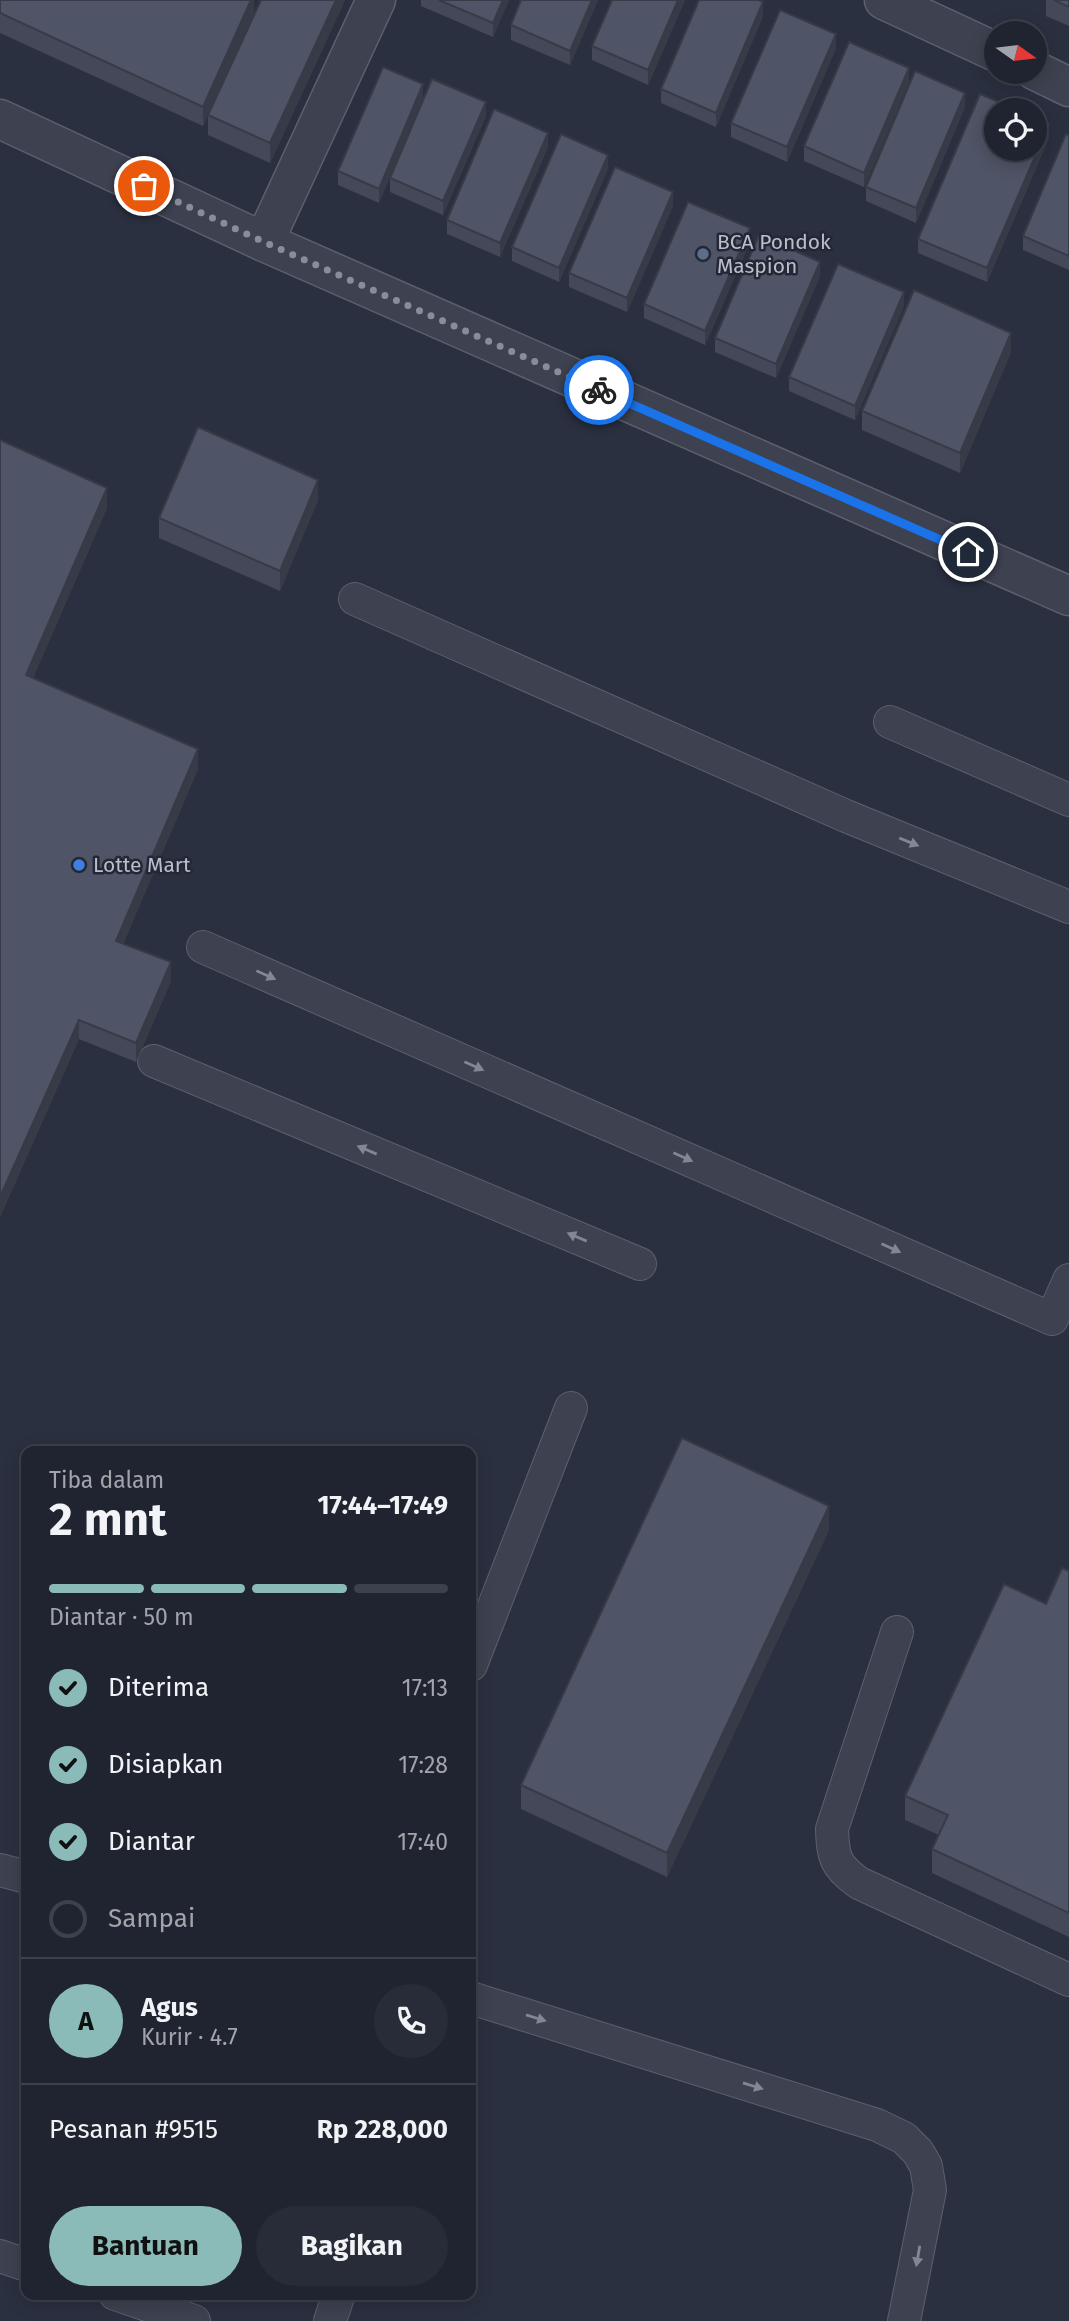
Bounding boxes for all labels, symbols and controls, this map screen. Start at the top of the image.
north arrow [984,21,1046,84]
map controls [984,21,1047,161]
button: locate [984,98,1047,161]
pin [114,156,174,216]
icon: bag [125,167,163,205]
place label: BCA Pondok Maspion [717,229,831,279]
marker: BCA Pondok Maspion [695,246,711,262]
courier [564,355,634,425]
icon: bike [580,371,618,409]
pin [938,522,998,582]
icon: home [949,533,987,571]
one-way arrow [899,837,920,848]
place label: Lotte Mart [93,852,191,878]
marker: Lotte Mart [71,857,87,873]
one-way arrow [255,969,276,980]
one-way arrow [464,1060,484,1072]
one-way arrow [357,1144,378,1155]
one-way arrow [672,1152,693,1163]
one-way arrow [566,1232,587,1243]
one-way arrow [881,1242,901,1254]
text: Tiba dalam [49,1466,164,1494]
text: 17:44–17:49 [318,1490,448,1521]
text: 2 mnt [49,1492,167,1547]
text: Diantar · 50 m [49,1603,194,1631]
icon: check [49,1669,87,1707]
text: Diterima [108,1672,209,1703]
text: 17:13 [402,1674,448,1702]
icon: check [49,1746,87,1784]
text: Disiapkan [108,1749,223,1780]
text: 17:28 [398,1751,448,1779]
icon: check [49,1823,87,1861]
text: Diantar [108,1826,195,1857]
text: 17:40 [397,1828,448,1856]
text: Sampai [108,1903,195,1934]
button: phone [374,1984,448,2058]
text: Agus [141,1992,198,2023]
text: A [78,2006,94,2037]
one-way arrow [526,2013,547,2024]
text: Kurir · 4.7 [141,2023,238,2051]
one-way arrow [743,2081,764,2091]
text: Pesanan #9515 [49,2114,218,2145]
text: Rp 228,000 [317,2114,448,2145]
button: Bantuan [49,2206,242,2286]
button: Bagikan [256,2206,448,2286]
one-way arrow [912,2245,923,2267]

